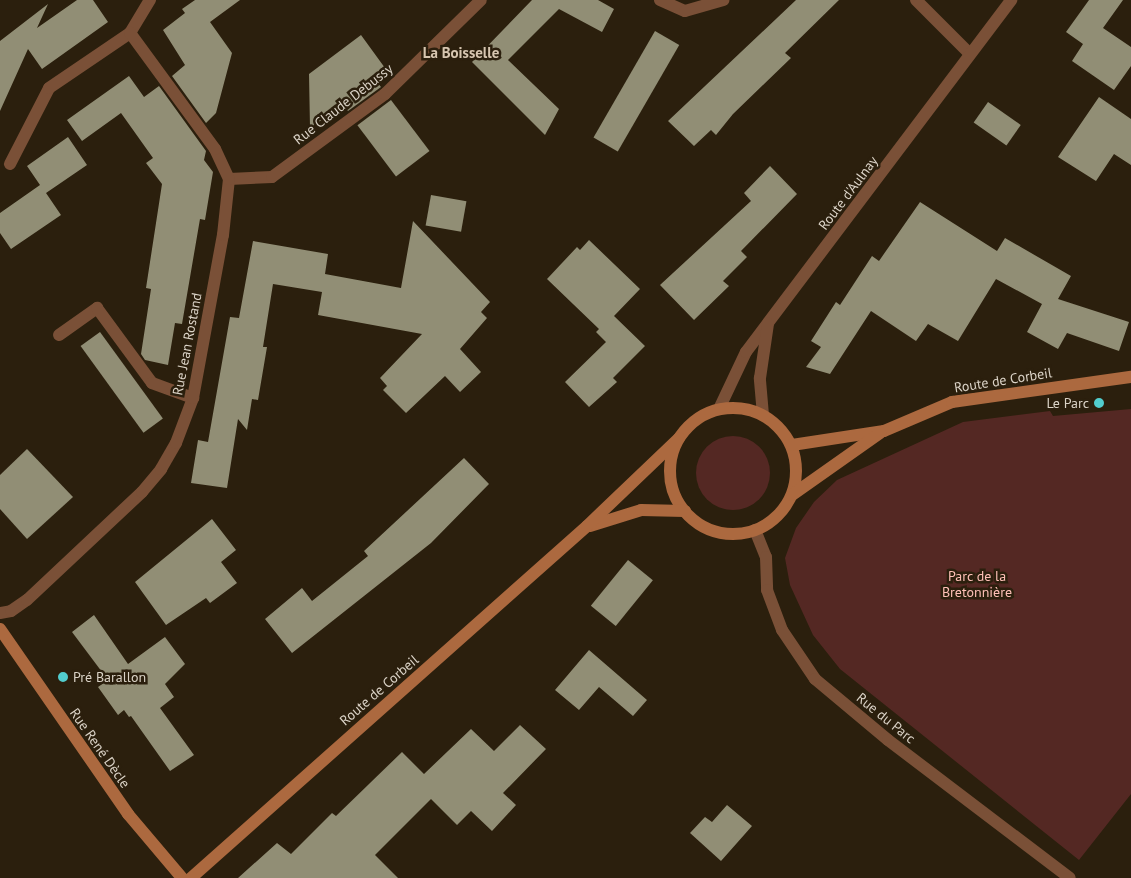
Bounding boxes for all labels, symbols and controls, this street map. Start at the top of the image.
district label: La Boisselle [423,44,499,62]
street label: Rue Claude Debussy [290,60,396,148]
street label: Route d'Aulnay [815,153,881,233]
street label: Rue Jean Rostand [169,291,205,397]
street label: Route de Corbeil [953,364,1053,396]
place label: Le Parc [1046,395,1089,411]
marker: Le Parc [1093,397,1105,409]
park label: Parc de la Bretonnière [942,568,1012,600]
street label: Route de Corbeil [336,651,422,729]
place label: Pré Barallon [73,669,146,685]
marker: Pré Barallon [57,671,69,683]
street label: Rue du Parc [853,689,919,747]
street label: Rue René Dècle [66,705,134,791]

